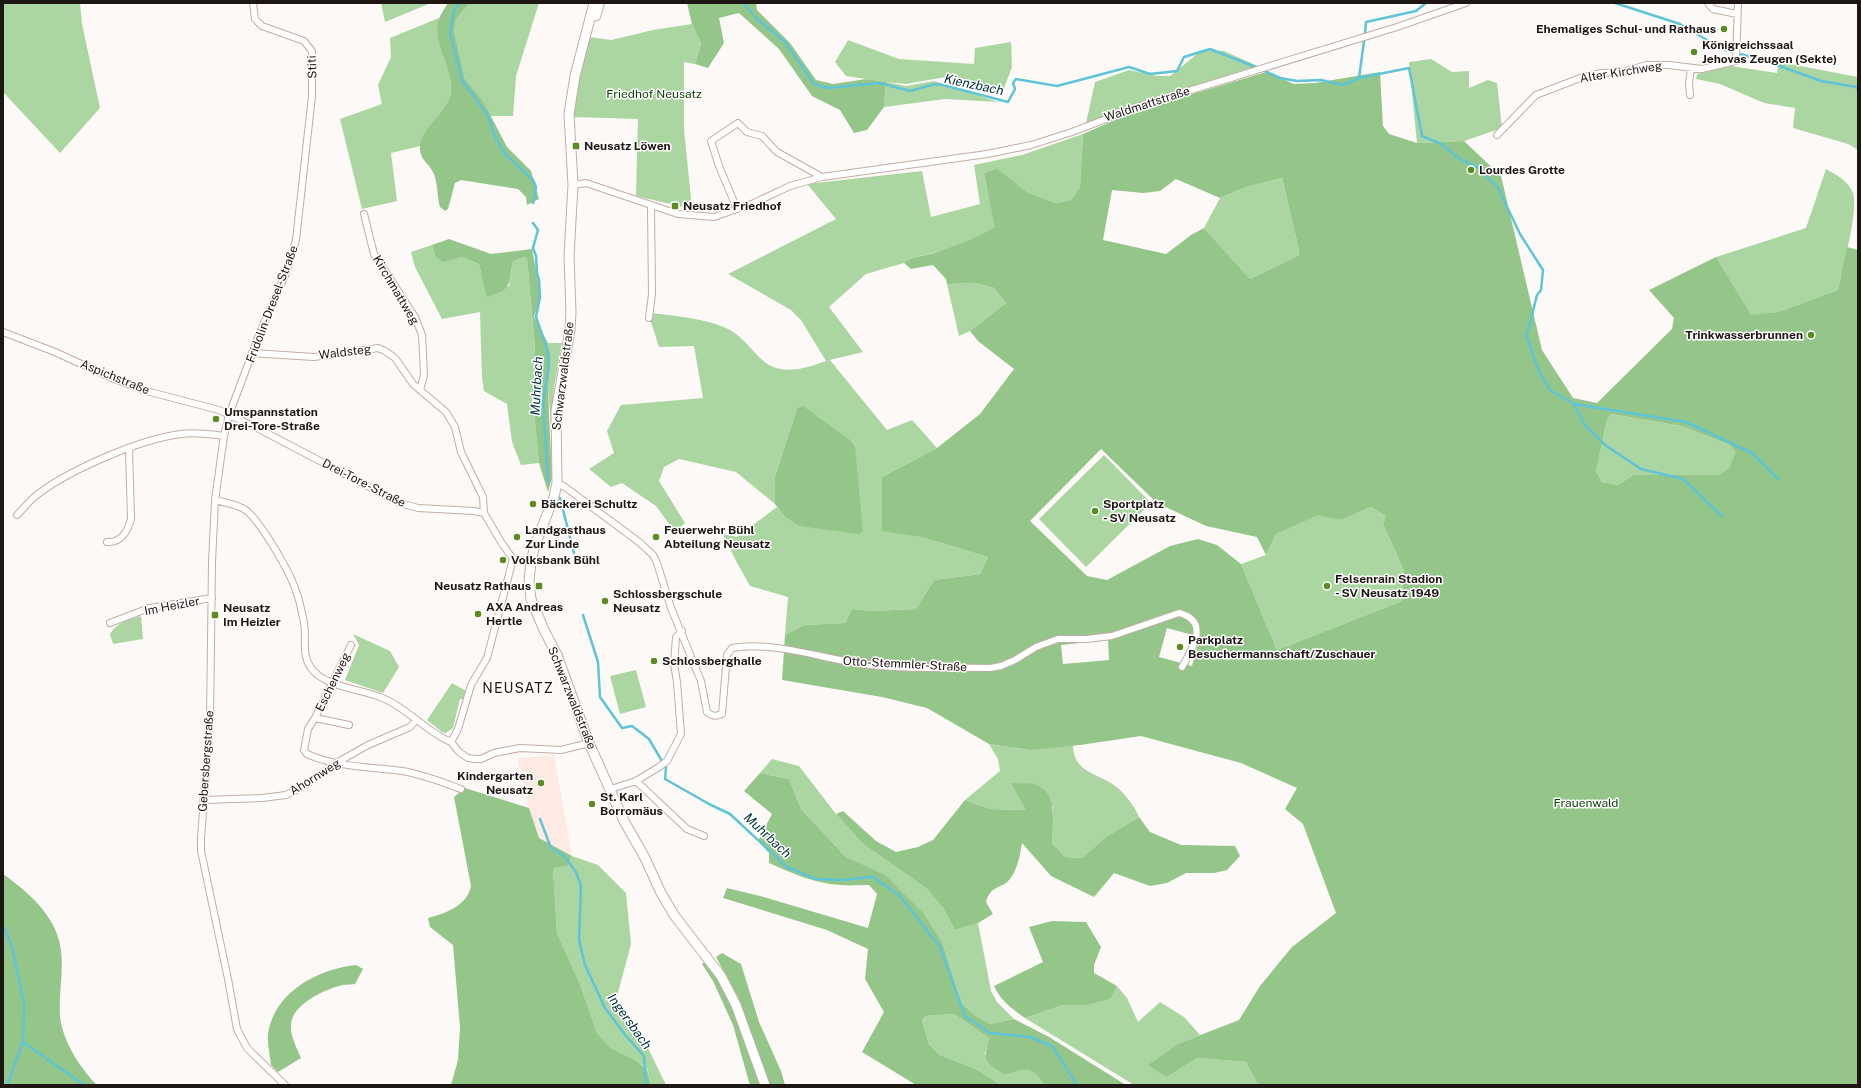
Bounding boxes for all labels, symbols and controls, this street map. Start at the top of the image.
place label: Ehemaliges Schul- und Rathaus [1536,22,1716,36]
marker: Ehemaliges Schul- und Rathaus [1719,24,1729,34]
place label: Königreichssaal Jehovas Zeugen (Sekte) [1702,38,1837,66]
marker: Königreichssaal Jehovas Zeugen (Sekte) [1689,47,1699,57]
street label: Stiti [305,55,319,79]
street label: Alter Kirchweg [1579,59,1663,85]
water label: Kienzbach [943,71,1005,98]
street label: Waldmattstraße [1102,84,1192,124]
park label: Friedhof Neusatz [606,87,702,101]
place label: Neusatz Löwen [584,139,671,153]
marker: Neusatz Löwen [571,141,581,151]
place label: Lourdes Grotte [1479,163,1565,177]
marker: Lourdes Grotte [1466,165,1476,175]
place label: Neusatz Friedhof [683,199,781,213]
marker: Neusatz Friedhof [670,201,680,211]
street label: Fridolin-Dresel-Straße [243,243,301,365]
street label: Kirchmattweg [370,253,422,327]
street label: Schwarzwaldstraße [549,321,577,431]
place label: Trinkwasserbrunnen [1685,328,1803,342]
marker: Trinkwasserbrunnen [1806,330,1816,340]
street label: Waldsteg [318,342,372,362]
water label: Muhrbach [527,356,546,416]
street label: Aspichstraße [78,357,152,397]
place label: Umspannstation Drei-Tore-Straße [224,405,320,433]
marker: Umspannstation Drei-Tore-Straße [211,414,221,424]
street label: Drei-Tore-Straße [320,456,408,510]
place label: Bäckerei Schultz [541,497,637,511]
place label: Sportplatz - SV Neusatz [1103,497,1176,525]
marker: Bäckerei Schultz [528,499,538,509]
marker: Sportplatz - SV Neusatz [1090,506,1100,516]
place label: Landgasthaus Zur Linde [525,523,606,551]
place label: Feuerwehr Bühl Abteilung Neusatz [664,523,770,551]
marker: Landgasthaus Zur Linde [512,532,522,542]
marker: Feuerwehr Bühl Abteilung Neusatz [651,532,661,542]
place label: Volksbank Bühl [511,553,600,567]
marker: Volksbank Bühl [498,555,508,565]
place label: Felsenrain Stadion - SV Neusatz 1949 [1335,572,1442,600]
place label: Neusatz Rathaus [434,579,531,593]
marker: Neusatz Rathaus [534,581,544,591]
marker: Felsenrain Stadion - SV Neusatz 1949 [1322,581,1332,591]
place label: Schlossbergschule Neusatz [613,587,722,615]
street label: Im Heizler [143,594,201,618]
marker: Schlossbergschule Neusatz [600,596,610,606]
place label: AXA Andreas Hertle [486,600,563,628]
place label: Neusatz Im Heizler [223,601,281,629]
marker: AXA Andreas Hertle [473,609,483,619]
marker: Neusatz Im Heizler [210,610,220,620]
place label: Parkplatz Besuchermannschaft/Zuschauer [1188,633,1376,661]
marker: Parkplatz Besuchermannschaft/Zuschauer [1175,642,1185,652]
street label: Schwarzwaldstraße [545,645,599,752]
street label: Eschenweg [313,650,353,714]
place label: Schlossberghalle [662,654,762,668]
street label: Otto-Stemmler-Straße [843,654,968,674]
marker: Schlossberghalle [649,656,659,666]
district label: NEUSATZ [482,680,554,696]
street label: Gebersbergstraße [195,710,217,812]
street label: Ahornweg [287,756,343,798]
place label: Kindergarten Neusatz [457,769,533,797]
marker: Kindergarten Neusatz [536,778,546,788]
place label: St. Karl Borromäus [600,790,663,818]
park label: Frauenwald [1553,796,1619,810]
marker: St. Karl Borromäus [587,799,597,809]
water label: Muhrbach [741,810,794,861]
water label: Ingersbach [604,991,655,1052]

